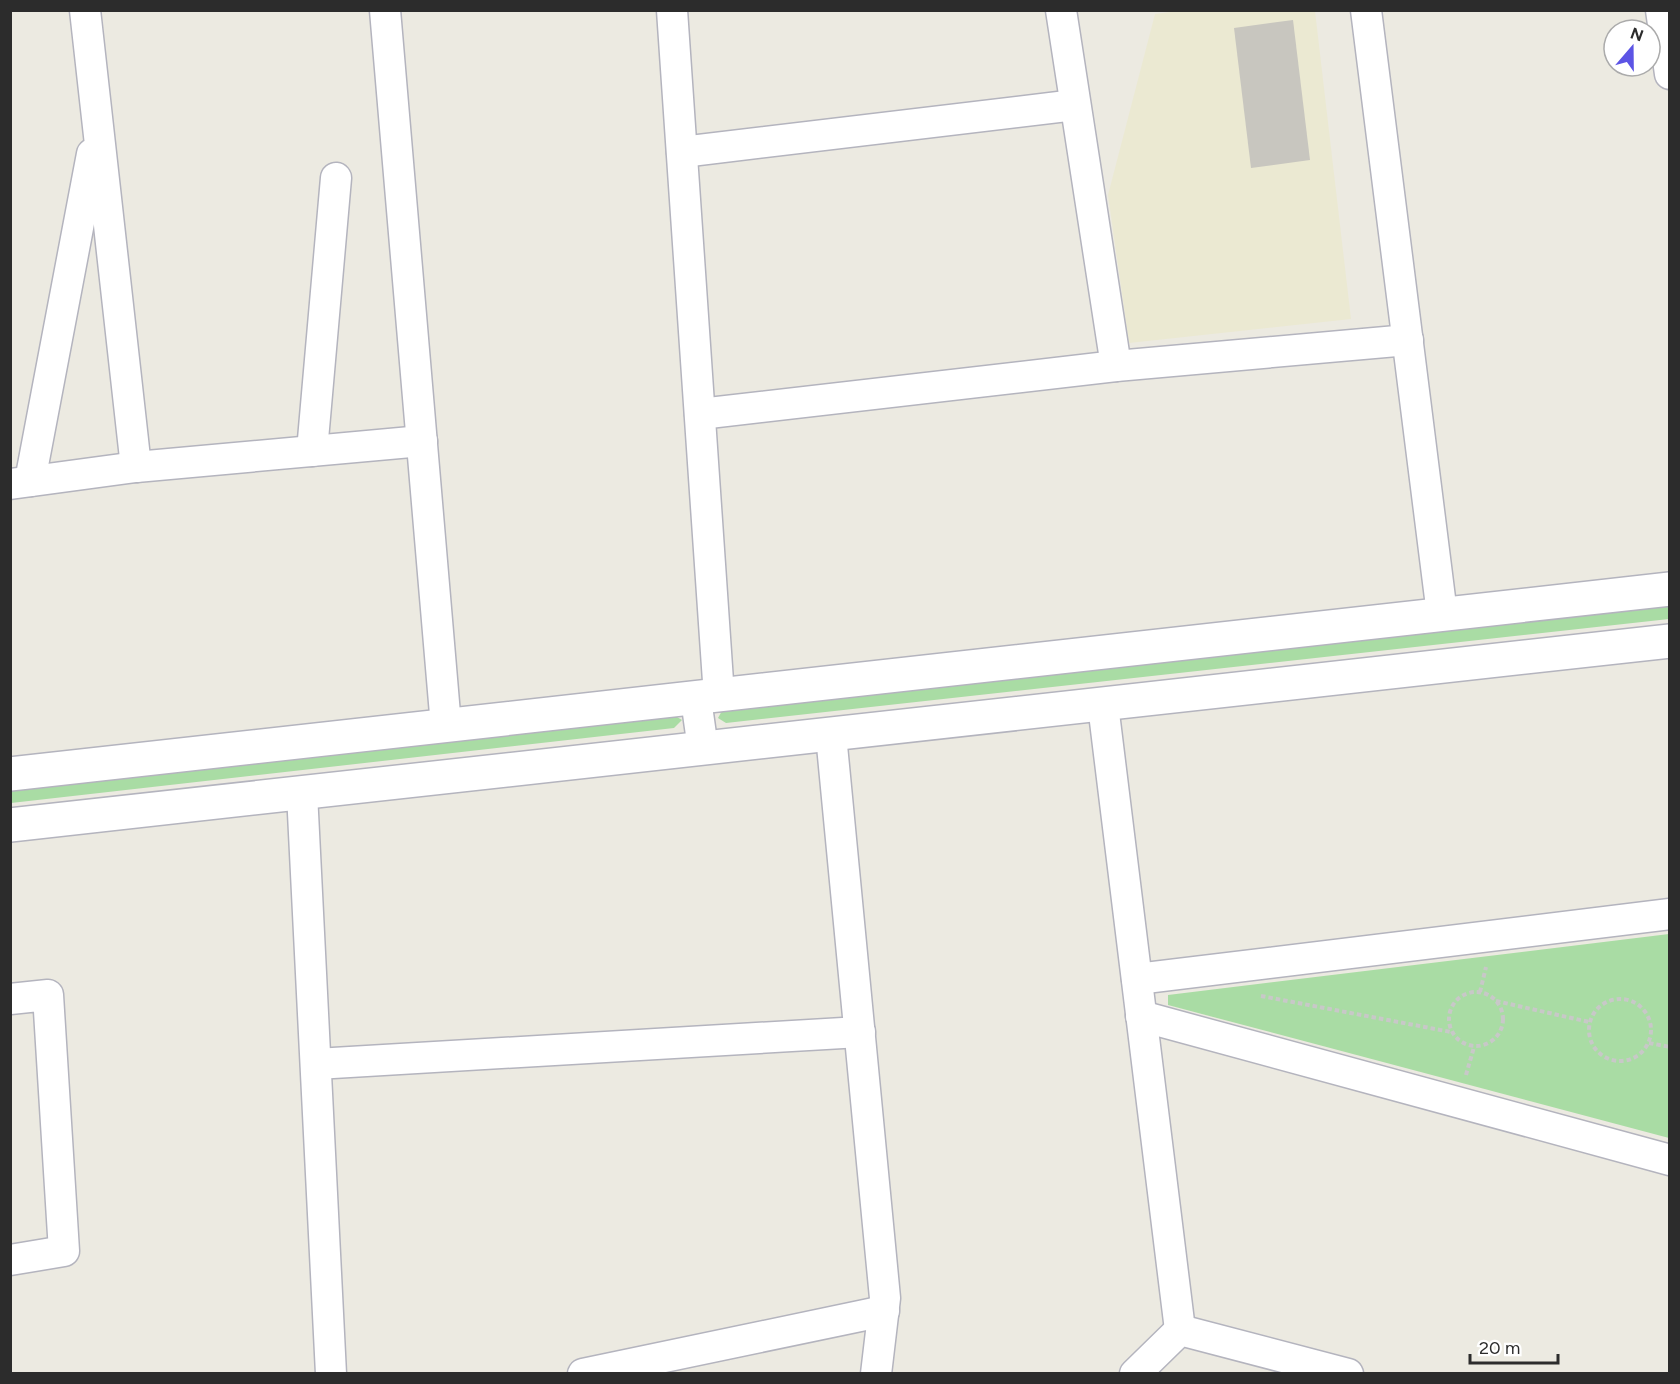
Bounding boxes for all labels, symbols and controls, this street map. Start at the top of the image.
north arrow [1602,18,1662,78]
text: N [1628,23,1646,45]
scale bar [1470,1327,1558,1365]
text: 20 m [1479,1337,1520,1359]

